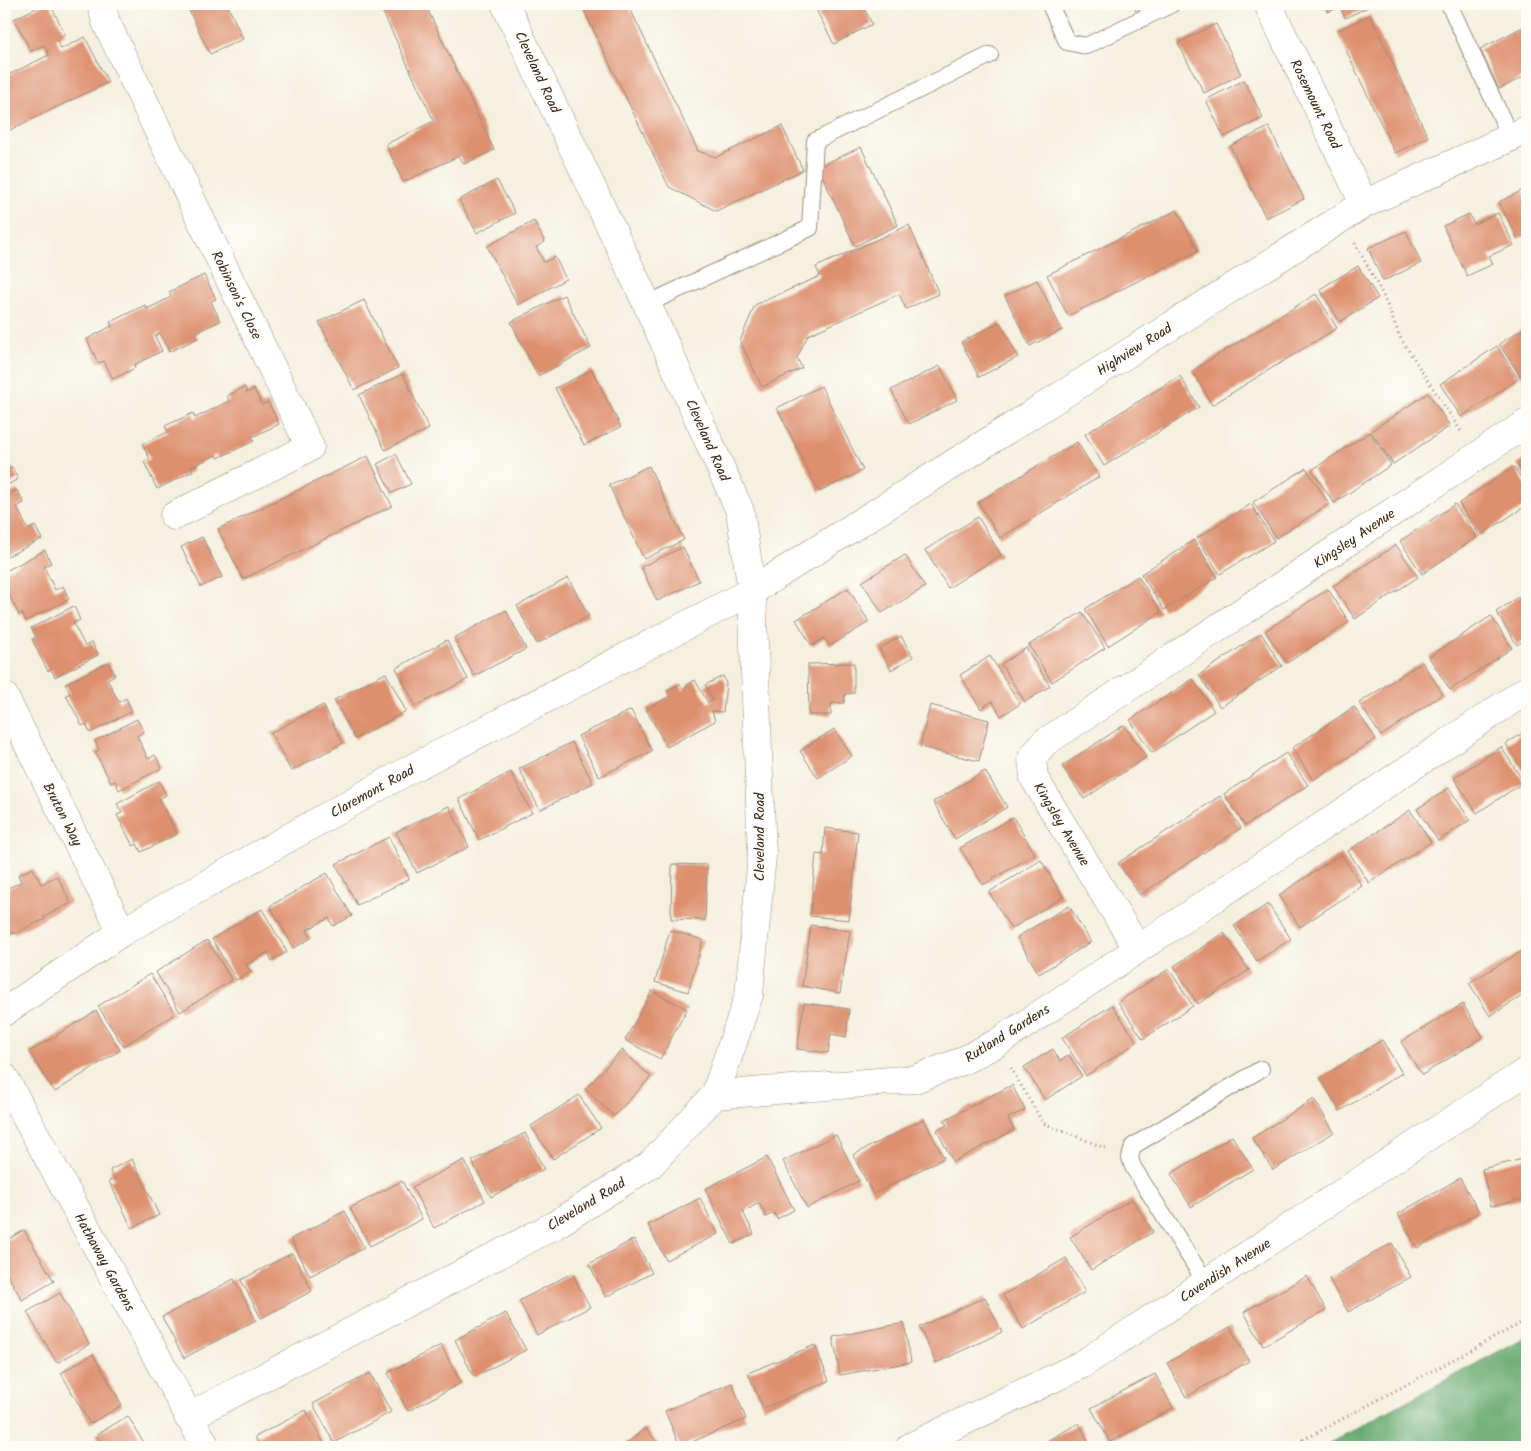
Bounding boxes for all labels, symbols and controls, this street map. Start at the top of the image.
street label: Cleveland Road [508,28,566,118]
street label: Rosemount Road [1284,56,1347,154]
street label: Robinson's Close [205,247,267,344]
street label: Highview Road [1092,317,1177,382]
street label: Cleveland Road [679,396,736,486]
street label: Kingsley Avenue [1309,503,1401,574]
street label: Claremont Road [326,759,420,824]
street label: Kingsley Avenue [1027,778,1095,871]
street label: Bruton Way [37,779,88,851]
street label: Cleveland Road [749,792,771,881]
street label: Rutland Gardens [961,999,1054,1069]
street label: Cleveland Road [543,1172,631,1237]
street label: Hathaway Gardens [68,1209,140,1316]
street label: Cavendish Avenue [1175,1233,1276,1309]

